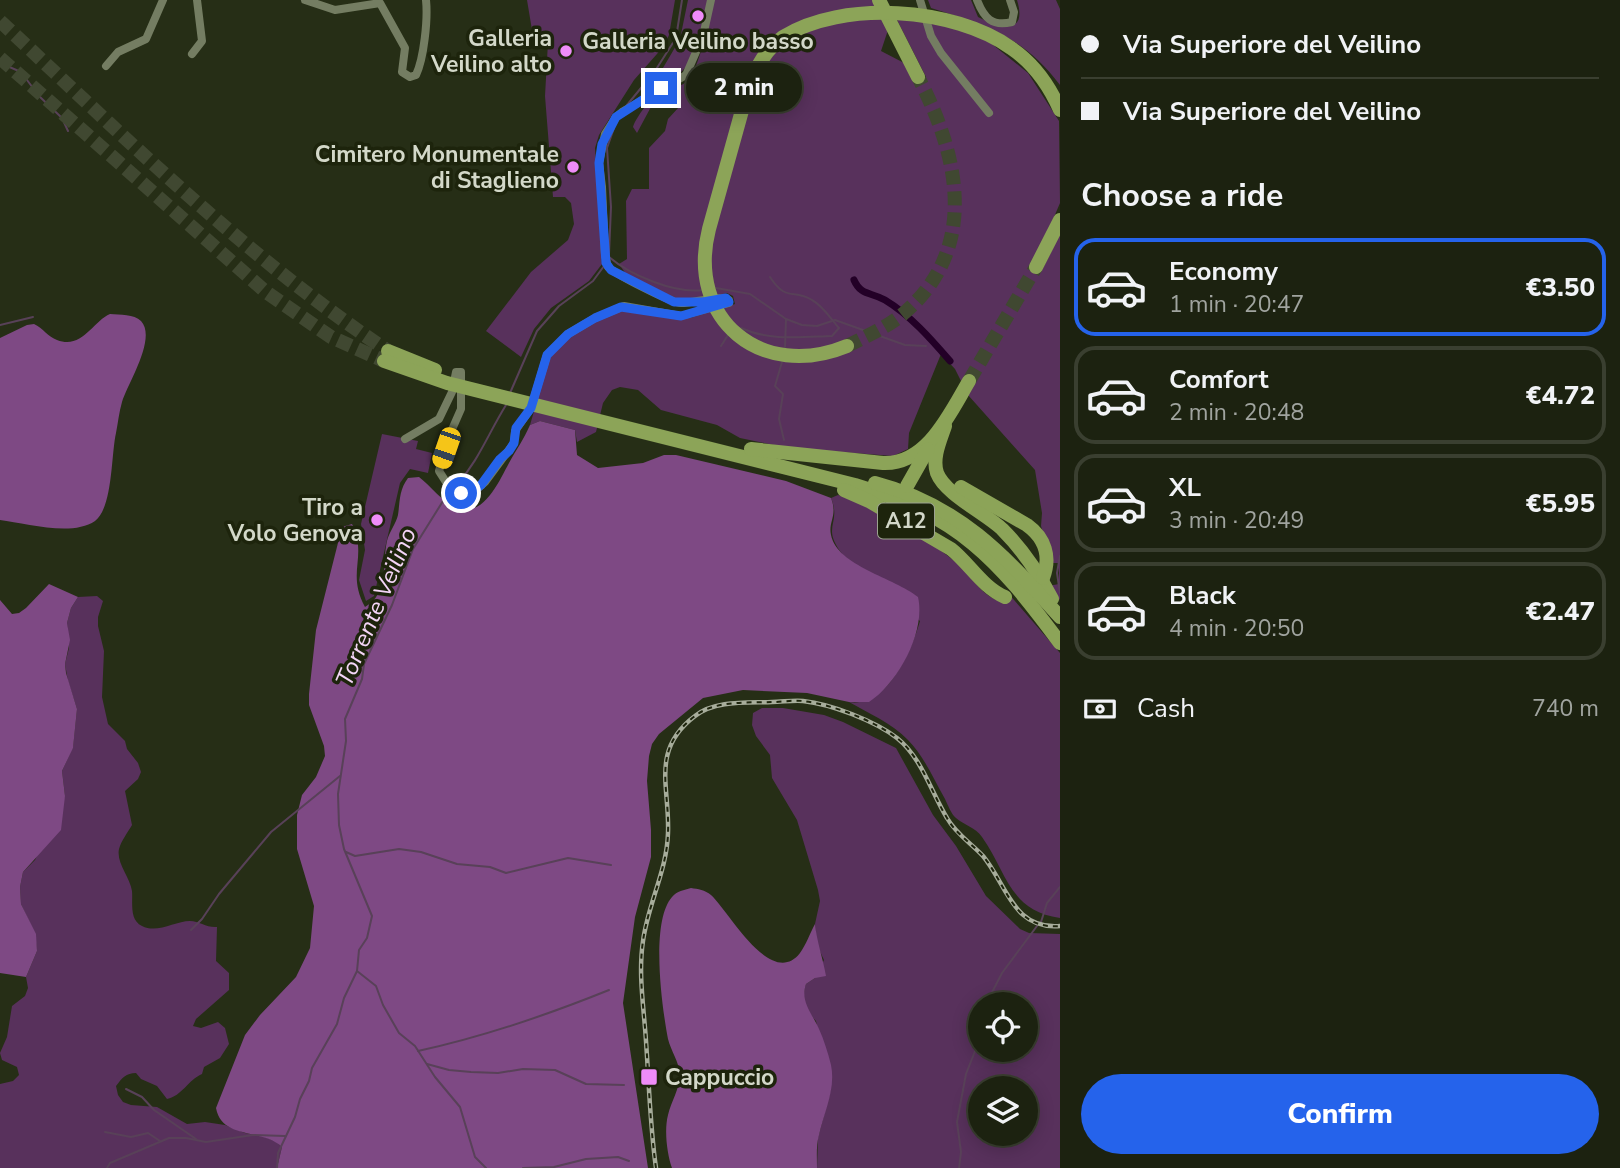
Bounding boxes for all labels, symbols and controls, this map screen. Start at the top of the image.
marker: Galleria Veilino basso [690,8,706,24]
place label: Galleria Veilino alto [430,23,552,80]
place label: Galleria Veilino basso [582,26,814,57]
text: Via Superiore del Veilino [1123,27,1421,62]
marker: Galleria Veilino alto [558,43,574,59]
callout: 2 min [686,64,801,112]
route end [645,72,677,104]
text: 2 min [714,72,774,103]
text: Via Superiore del Veilino [1123,94,1421,129]
place label: Cimitero Monumentale di Staglieno [315,139,559,196]
marker: Cimitero Monumentale di Staglieno [565,159,581,175]
text: Choose a ride [1081,174,1283,217]
text: Economy [1169,254,1278,289]
icon: car [1085,256,1148,319]
text: €3.50 [1526,270,1595,305]
text: 1 min · 20:47 [1169,289,1304,320]
text: Comfort [1169,362,1269,397]
icon: car [1085,364,1148,427]
text: €4.72 [1526,378,1595,413]
text: 2 min · 20:48 [1169,397,1304,428]
car [430,425,463,471]
text: XL [1169,470,1201,505]
icon: car [1085,472,1148,535]
route start [445,477,477,509]
text: €5.95 [1526,486,1595,521]
place label: Tiro a Volo Genova [227,492,363,549]
road number: A12 [878,504,934,538]
text: 3 min · 20:49 [1169,505,1304,536]
marker: Tiro a Volo Genova [369,512,385,528]
water label: Torrente Veilino [328,523,424,691]
text: Black [1169,578,1236,613]
icon: car [1085,580,1148,643]
text: €2.47 [1526,594,1595,629]
text: 4 min · 20:50 [1169,613,1304,644]
icon: cash [1081,690,1119,728]
text: Cash [1137,691,1195,726]
text: 740 m [1532,693,1599,724]
map controls [968,992,1038,1146]
button: locate [968,992,1038,1062]
place label: Cappuccio [665,1062,774,1093]
marker: Cappuccio [639,1067,659,1087]
button: Confirm [1081,1074,1599,1154]
button: layers [968,1076,1038,1146]

